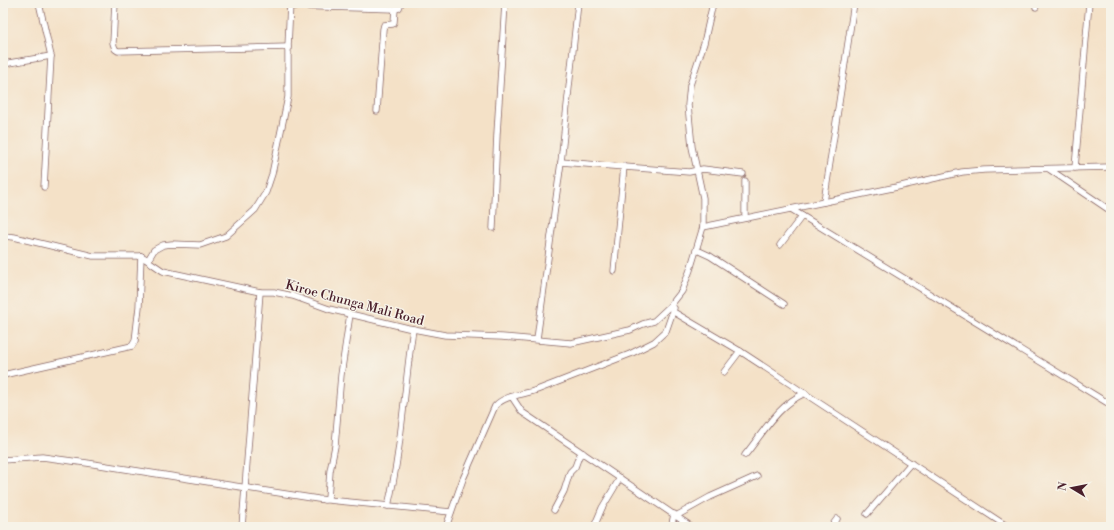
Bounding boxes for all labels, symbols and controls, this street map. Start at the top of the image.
street label: Kiroe Chunga Mali Road [284,277,426,329]
north arrow [1052,468,1092,508]
text: N [1055,481,1071,492]

